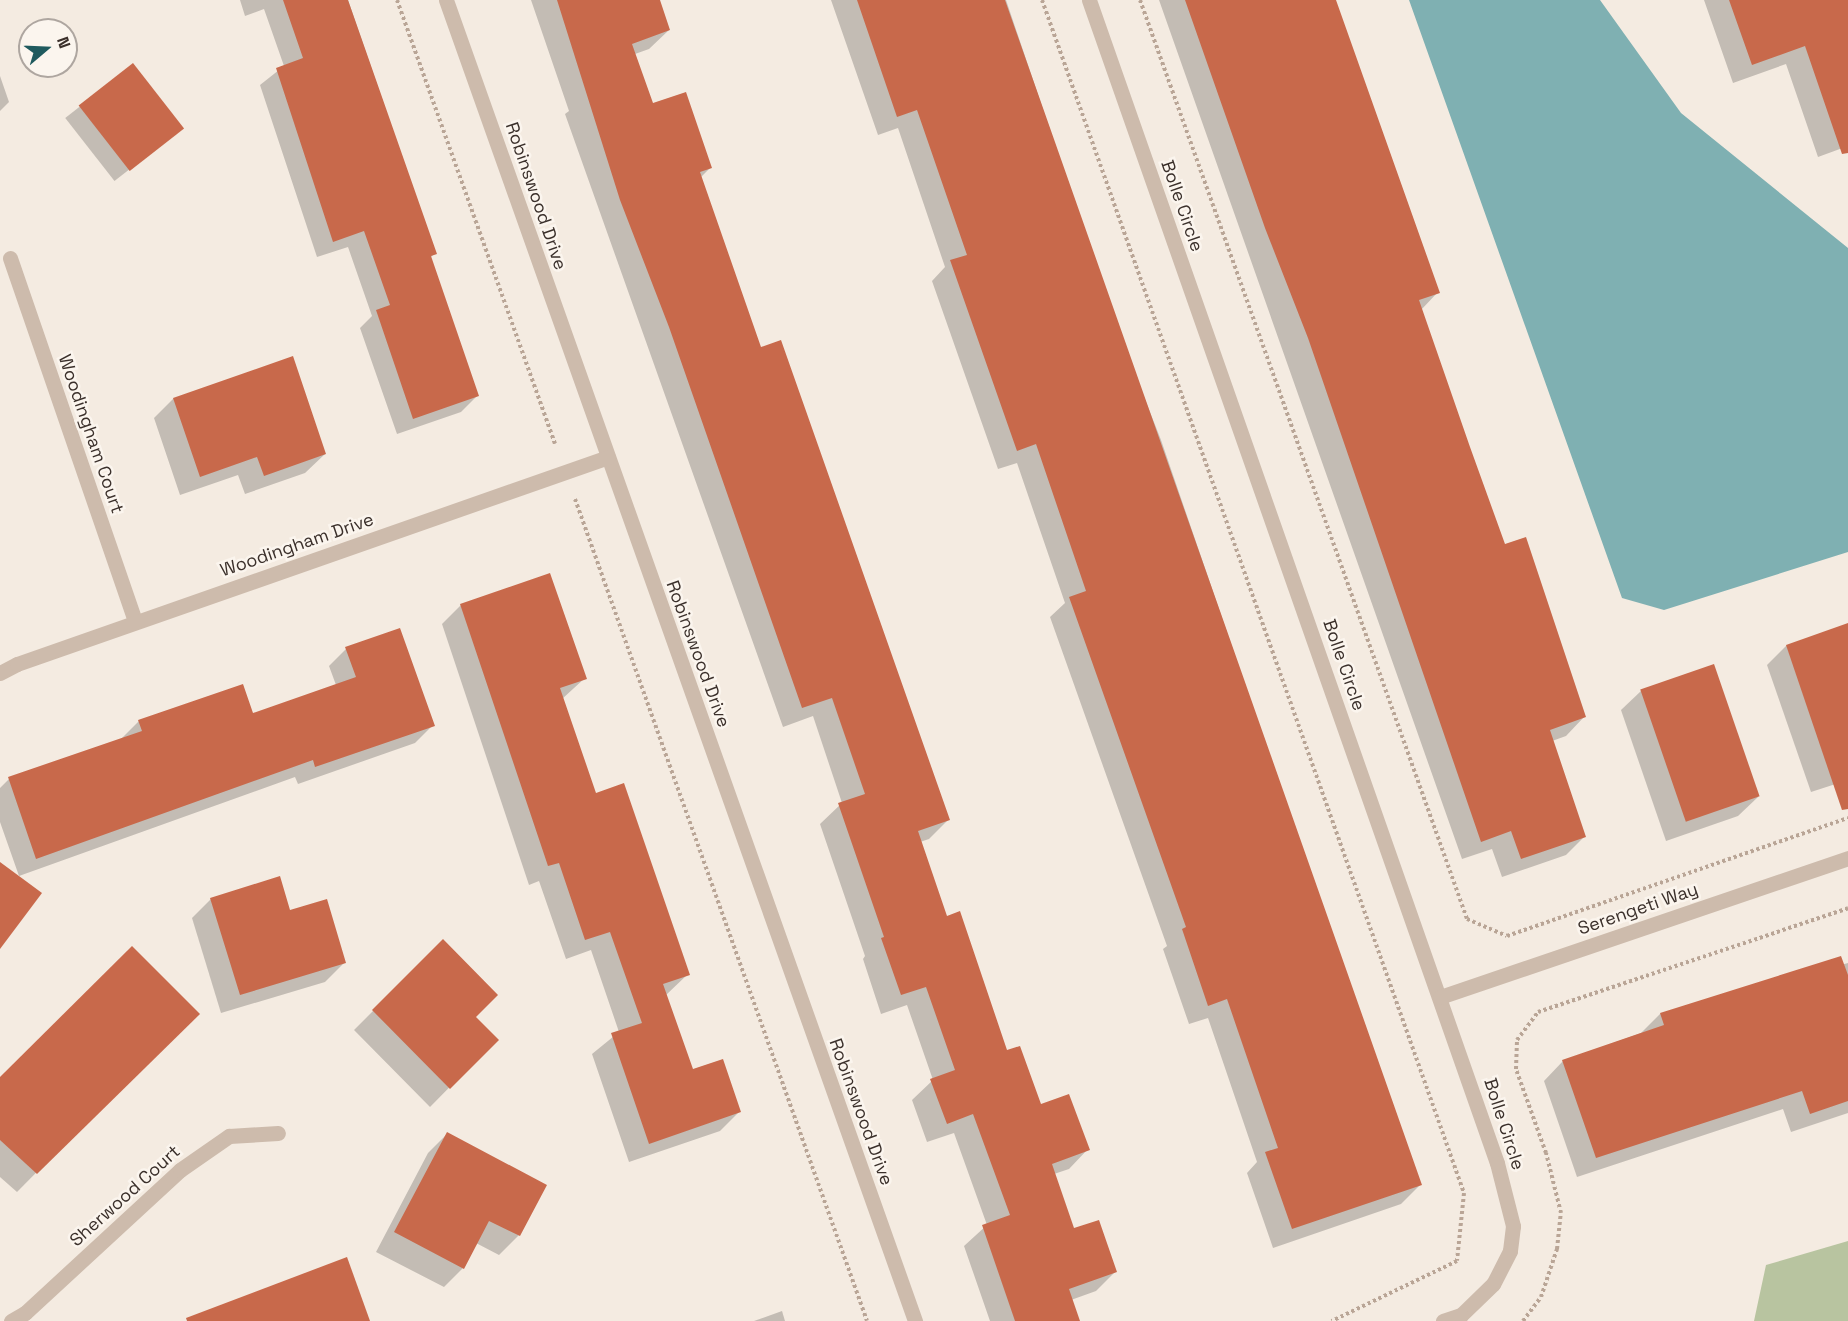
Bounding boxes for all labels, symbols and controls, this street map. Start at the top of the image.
north arrow [18,18,78,78]
text: N [52,34,75,51]
street label: Robinswood Drive [501,119,571,273]
street label: Bolle Circle [1156,157,1208,255]
street label: Woodingham Court [54,352,128,516]
street label: Woodingham Drive [217,509,377,581]
street label: Robinswood Drive [661,578,735,730]
street label: Bolle Circle [1318,616,1370,714]
street label: Serengeti Way [1575,878,1701,940]
street label: Robinswood Drive [824,1036,898,1188]
street label: Bolle Circle [1479,1075,1529,1173]
street label: Sherwood Court [65,1141,185,1251]

